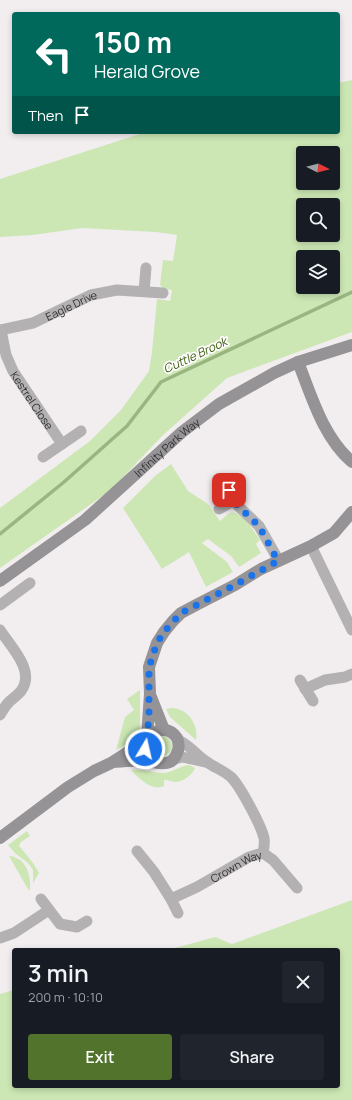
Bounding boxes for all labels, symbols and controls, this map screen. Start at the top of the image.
text: 150 m [94,23,172,61]
icon: left [28,28,80,80]
text: Herald Grove [94,59,200,83]
icon: arrive [71,104,93,126]
text: Then [28,105,63,126]
north arrow [296,146,340,190]
map controls [296,146,340,294]
button: search [296,198,340,242]
button: layers [296,250,340,294]
street label: Eagle Drive [43,286,99,324]
water label: Cuttle Brook [160,332,232,377]
street label: Kestrel Close [8,368,58,433]
street label: Infinity Park Way [130,414,202,480]
pin [212,473,246,507]
icon: arrive [218,479,240,501]
position arrow [124,728,166,770]
street label: Crown Way [207,846,263,885]
text: 3 min [28,956,89,989]
button: close [282,961,324,1003]
text: 200 m · 10:10 [28,988,103,1006]
button: Exit [28,1034,172,1080]
button: Share [180,1034,324,1080]

